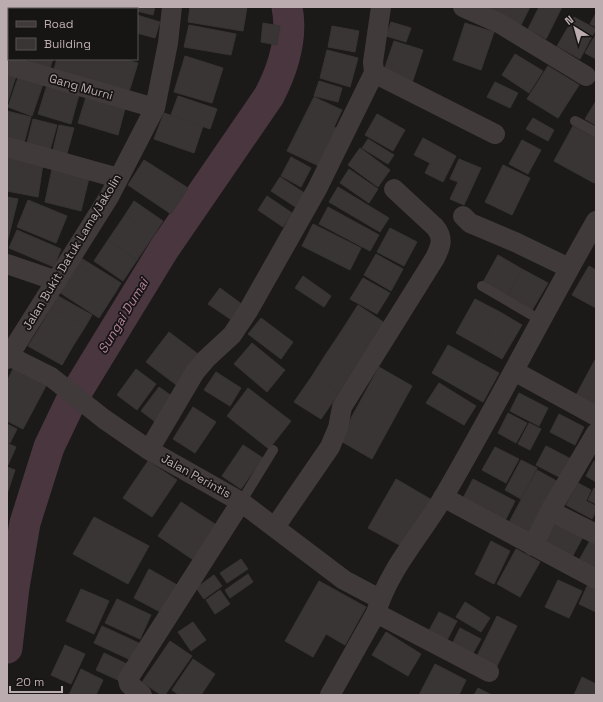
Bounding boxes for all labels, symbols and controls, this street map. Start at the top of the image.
legend [8,8,138,60]
north arrow [555,8,595,48]
text: N [562,12,576,28]
text: Road [44,16,73,32]
text: Building [44,36,91,52]
street label: Gang Murni [47,70,115,104]
street label: Jalan Bukit Datuk Lama/Jakolin [19,171,125,333]
water label: Sungai Dumai [94,274,153,357]
street label: Jalan Perintis [158,450,234,502]
scale bar [10,668,62,694]
text: 20 m [16,674,44,690]

